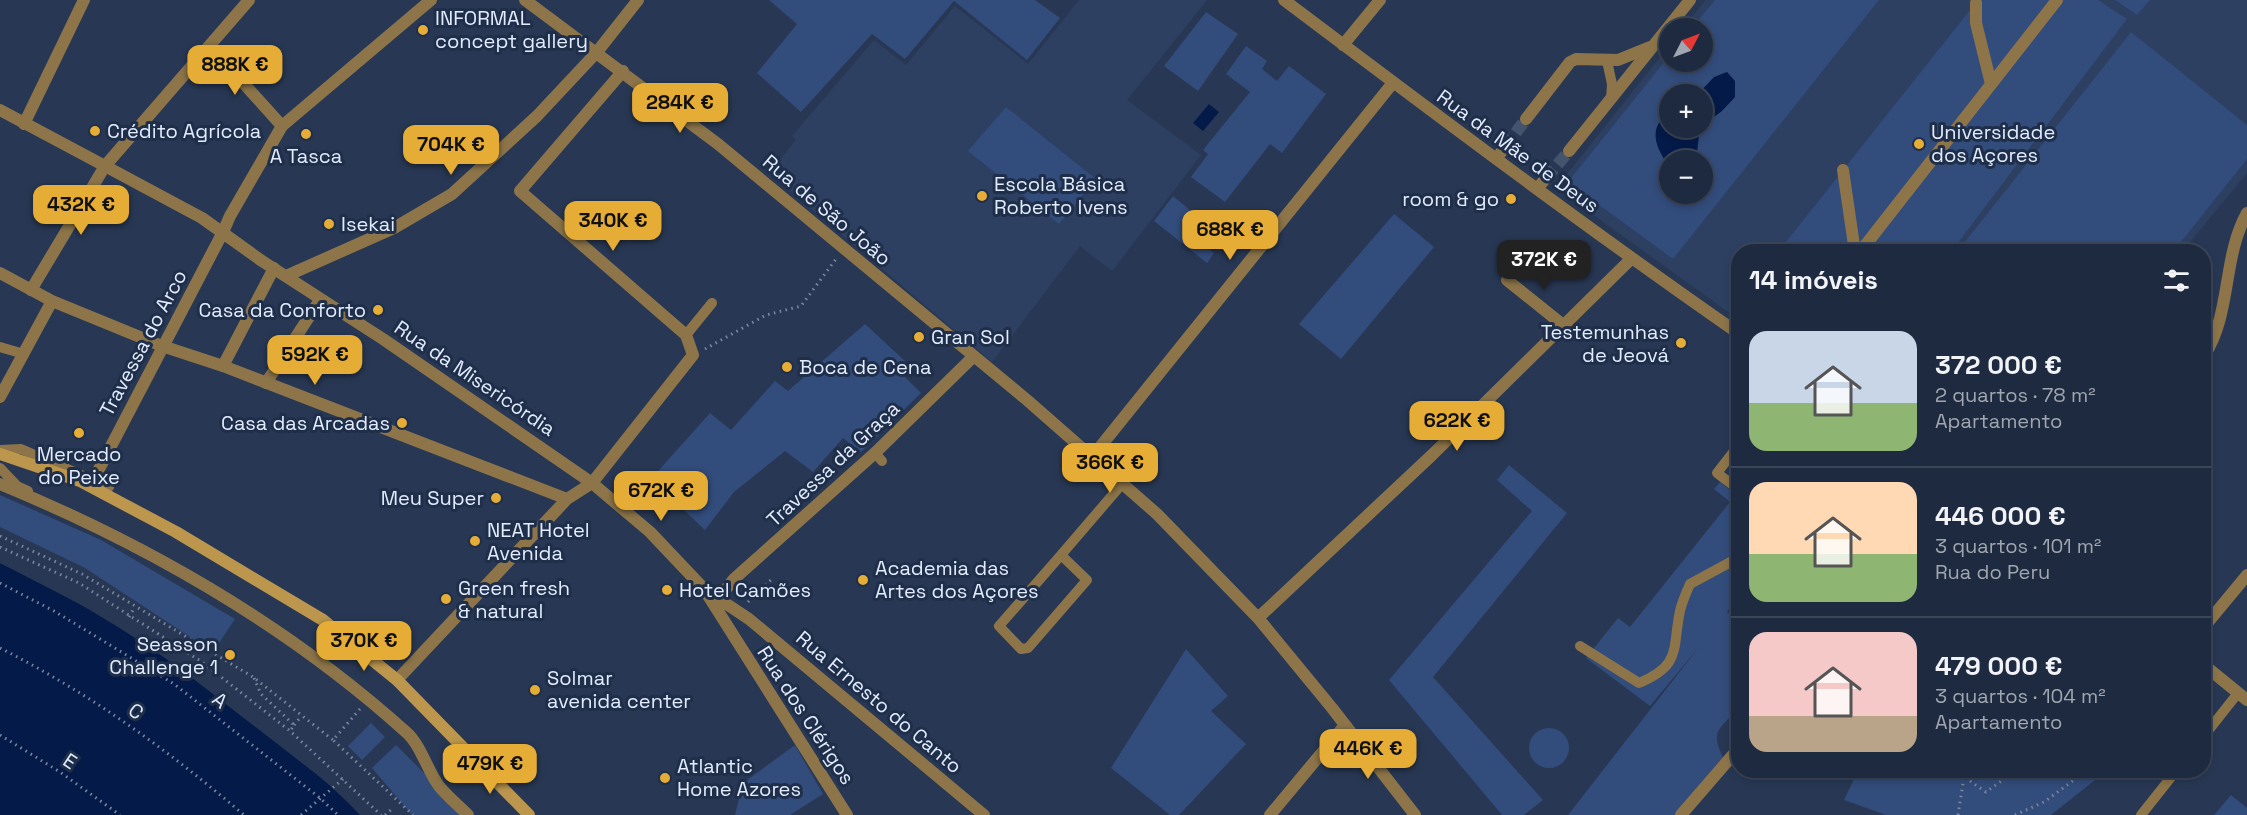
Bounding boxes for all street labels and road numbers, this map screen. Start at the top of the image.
street label: Rua da Mãe de Deus [1432,83,1604,219]
street label: Rua de São João [757,149,897,271]
street label: Travessa do Arco [93,265,193,421]
street label: Rua da Misericórdia [389,314,561,442]
street label: Travessa da Graça [761,396,905,532]
street label: Rua Ernesto do Canto [791,625,967,779]
street label: Rua dos Clérigos [751,641,861,789]
street label: A [207,686,233,714]
street label: C [123,697,149,725]
street label: E [58,747,82,775]

